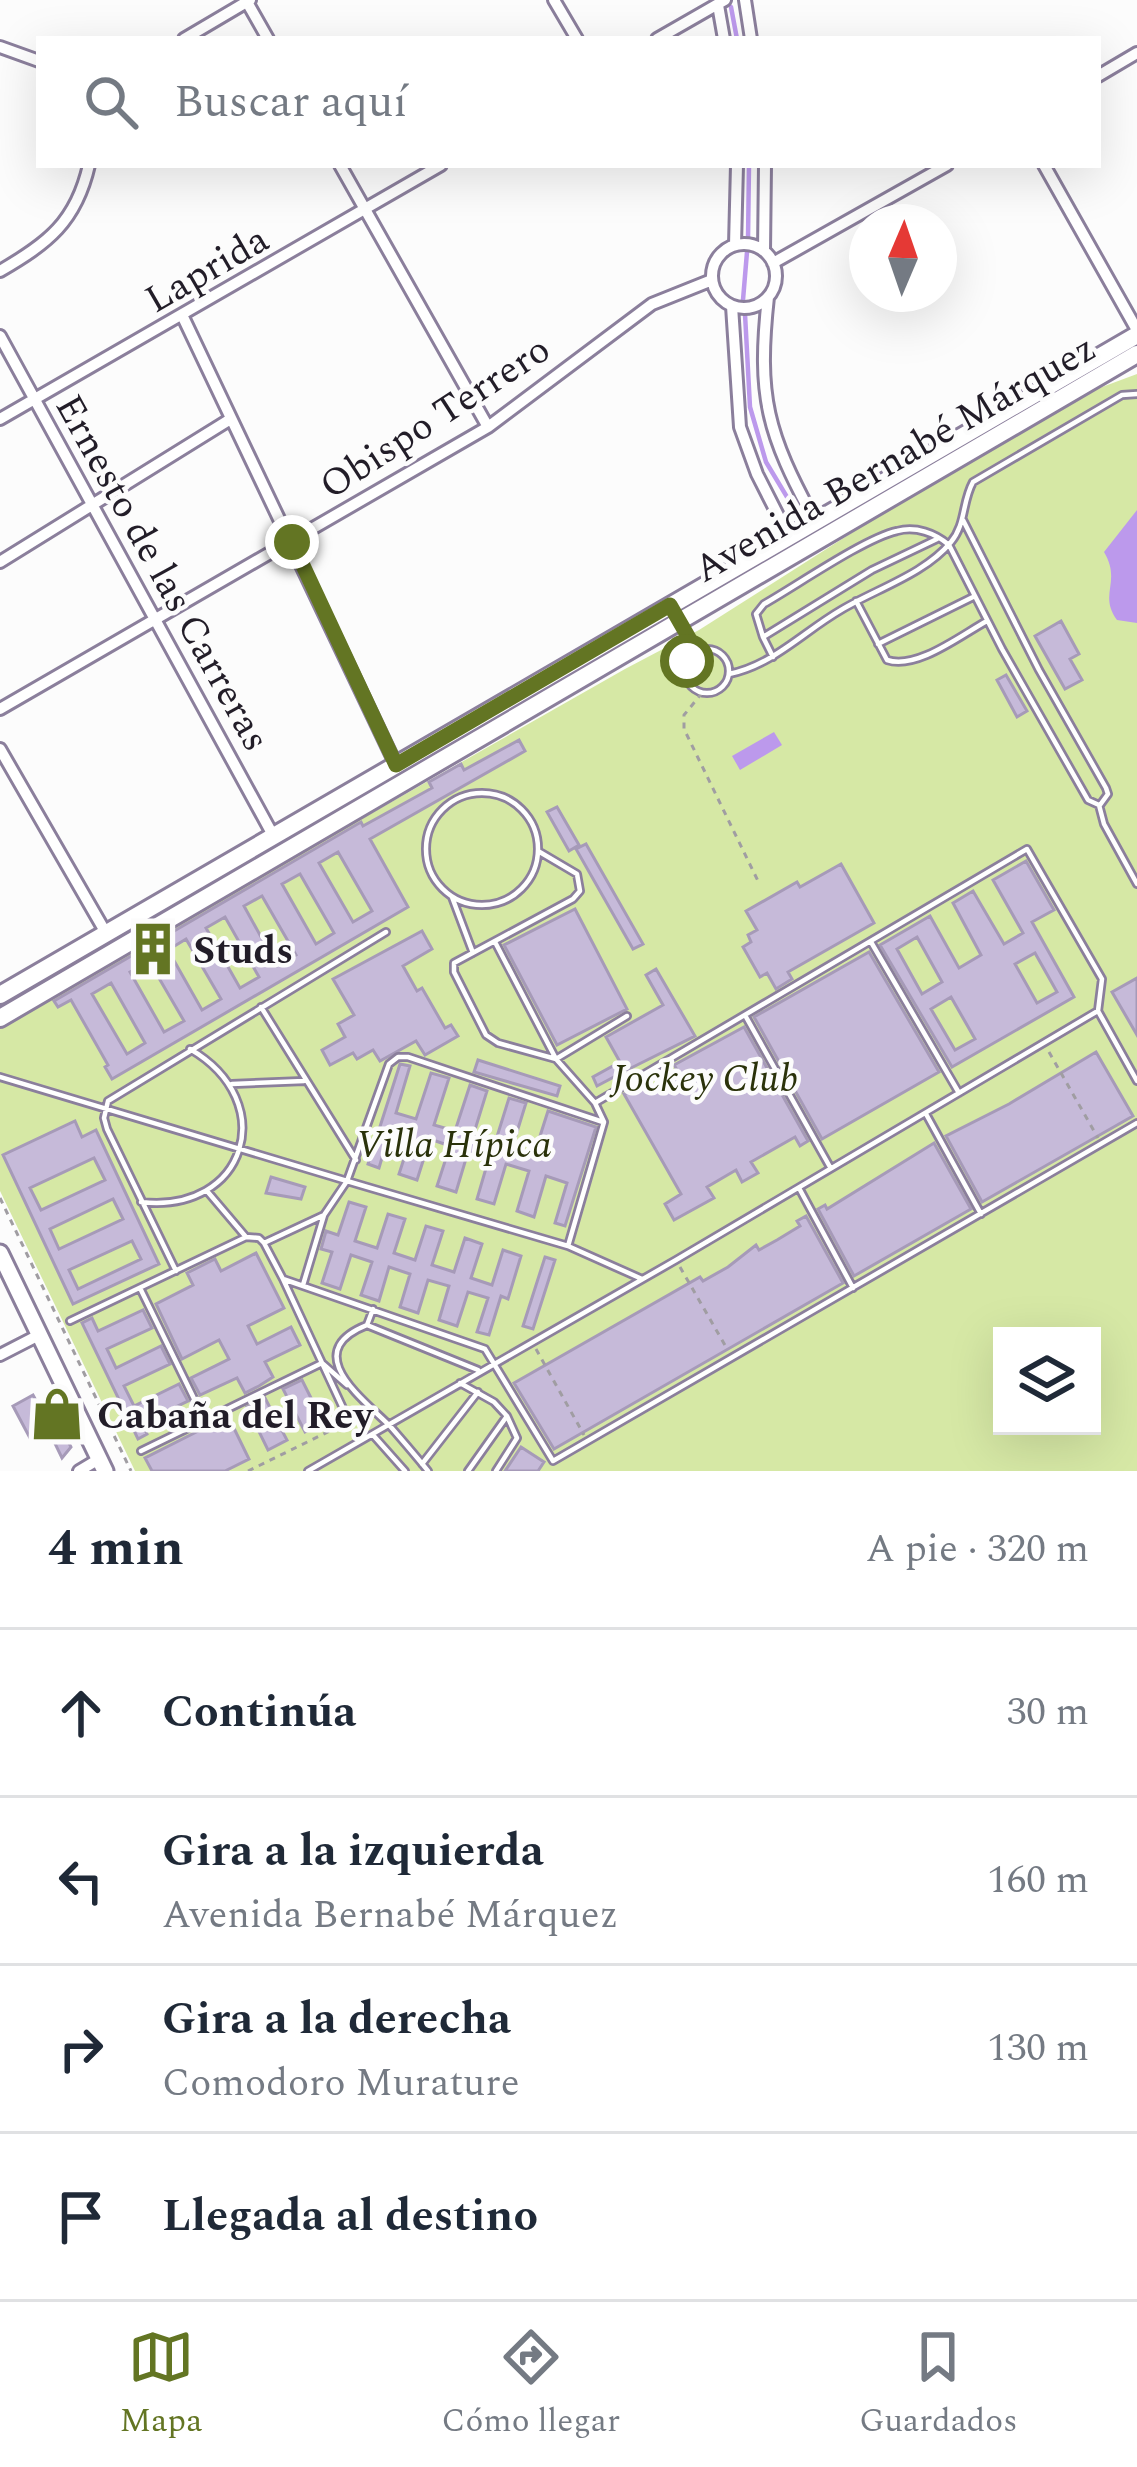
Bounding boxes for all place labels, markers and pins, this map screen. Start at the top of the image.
building icon: Studs [124,920,182,978]
place label: Studs [193,922,293,981]
shop icon: Cabaña del Rey [28,1385,86,1443]
place label: Cabaña del Rey [97,1387,374,1446]

